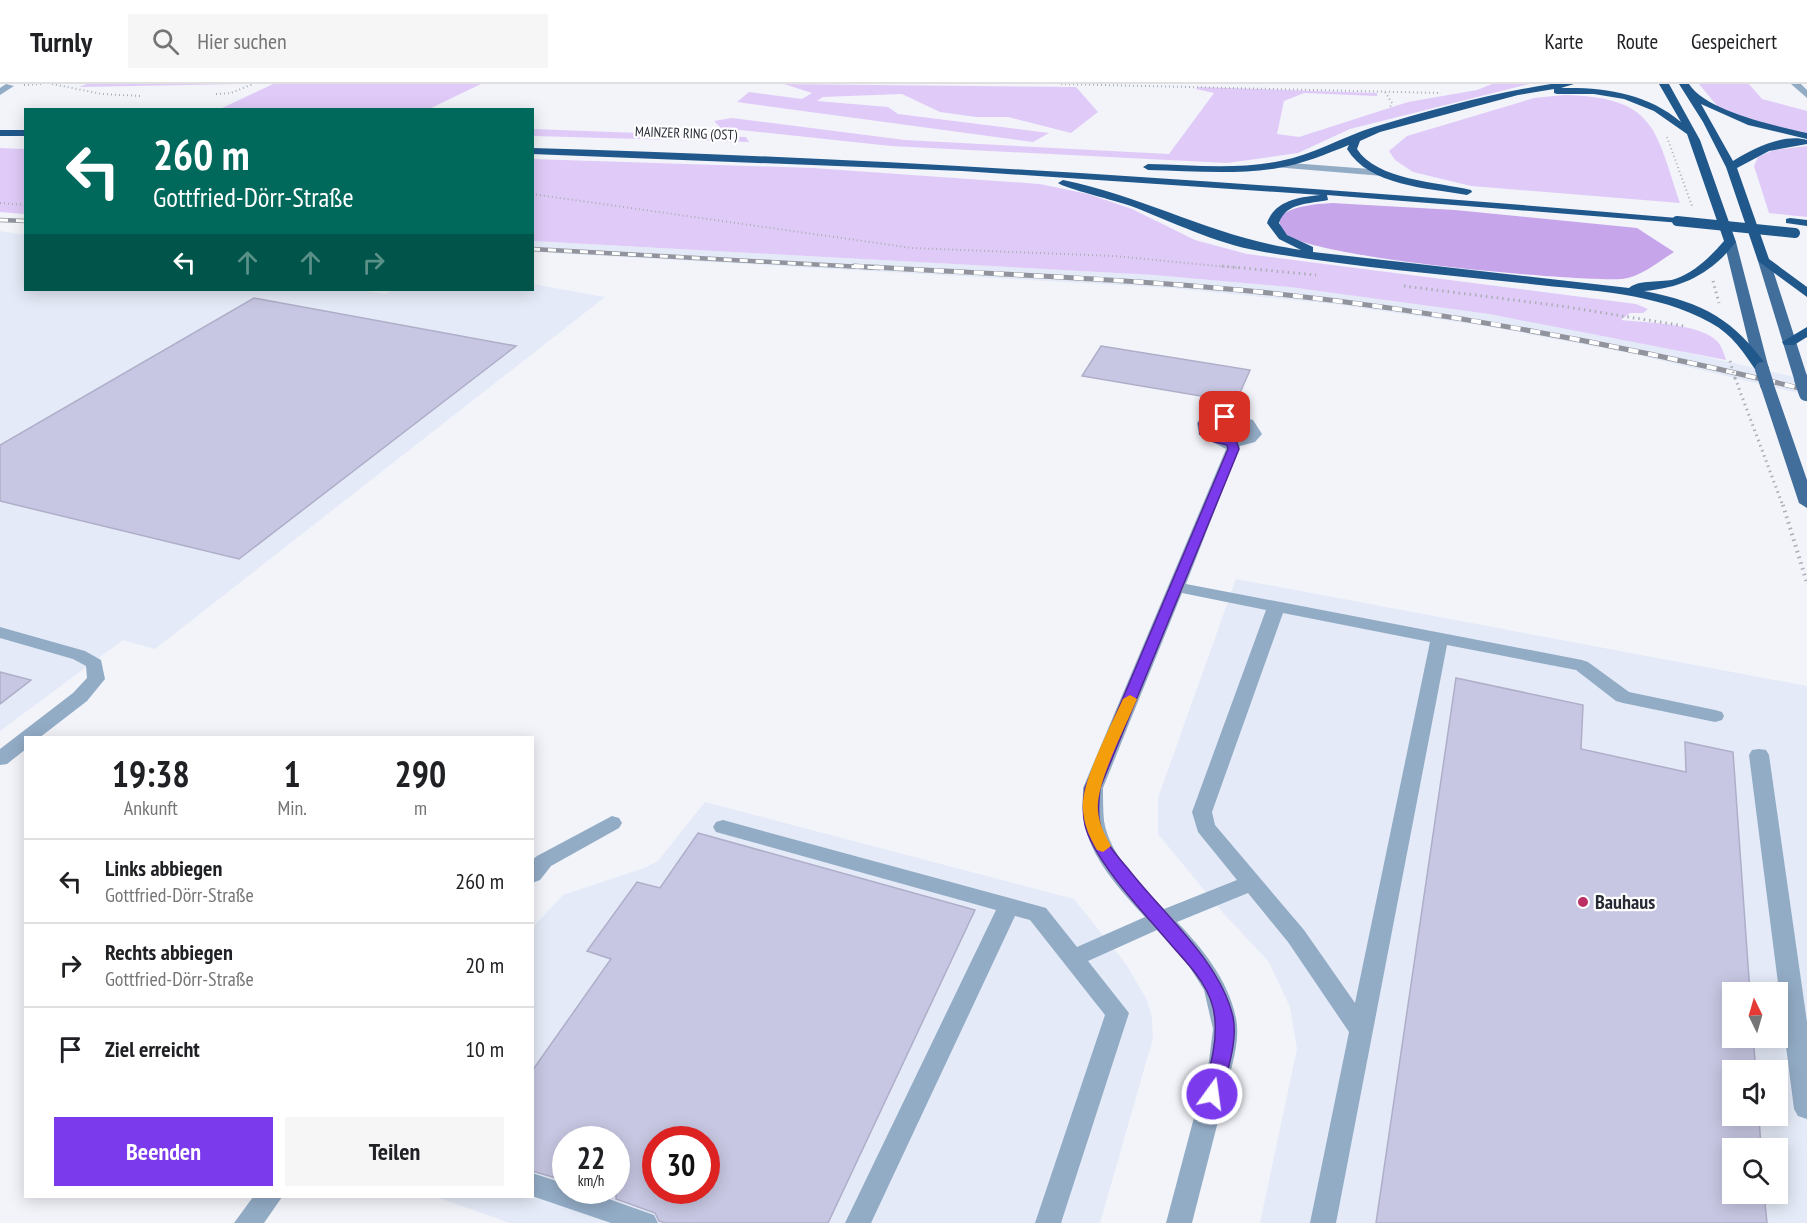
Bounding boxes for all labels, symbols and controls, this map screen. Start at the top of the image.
search box [128,14,548,68]
text: Turnly [30,23,92,60]
icon: search [149,25,182,58]
text: Hier suchen [197,27,287,55]
text: Karte [1545,28,1583,55]
text: Route [1616,28,1658,55]
text: Gespeichert [1691,28,1777,55]
street label: MAINZER RING (OST) [635,122,738,144]
text: 260 m [153,127,250,182]
icon: left [54,132,132,210]
text: Gottfried-Dörr-Straße [153,180,354,214]
icon: left [168,246,201,279]
icon: ahead [231,246,264,279]
icon: ahead [294,246,327,279]
icon: right [357,246,390,279]
pin [1199,391,1250,442]
icon: arrive [1208,400,1241,433]
text: 19:38 [112,750,190,797]
text: 1 [284,750,301,797]
text: 290 [395,750,446,797]
text: Ankunft [124,795,178,821]
text: Min. [277,795,307,821]
text: m [414,795,427,821]
text: Links abbiegen [105,854,222,882]
icon: left [54,865,87,898]
text: 260 m [455,867,504,895]
text: Gottfried-Dörr-Straße [105,882,254,908]
place label: Bauhaus [1595,889,1655,915]
marker: Bauhaus [1576,895,1590,909]
text: Rechts abbiegen [105,938,233,966]
icon: right [54,949,87,982]
text: 20 m [465,951,504,979]
text: Gottfried-Dörr-Straße [105,966,254,992]
north arrow [1722,982,1788,1048]
map controls [1722,982,1788,1204]
icon: arrive [54,1033,87,1066]
text: Ziel erreicht [105,1035,200,1063]
text: 10 m [465,1035,504,1063]
button: sound [1722,1060,1788,1126]
position arrow [1180,1062,1244,1126]
button: Beenden [54,1117,273,1186]
button: Teilen [285,1117,504,1186]
speed limit sign: 30 [642,1126,720,1204]
text: 22 [577,1138,605,1177]
button: search [1722,1138,1788,1204]
text: km/h [578,1171,604,1190]

